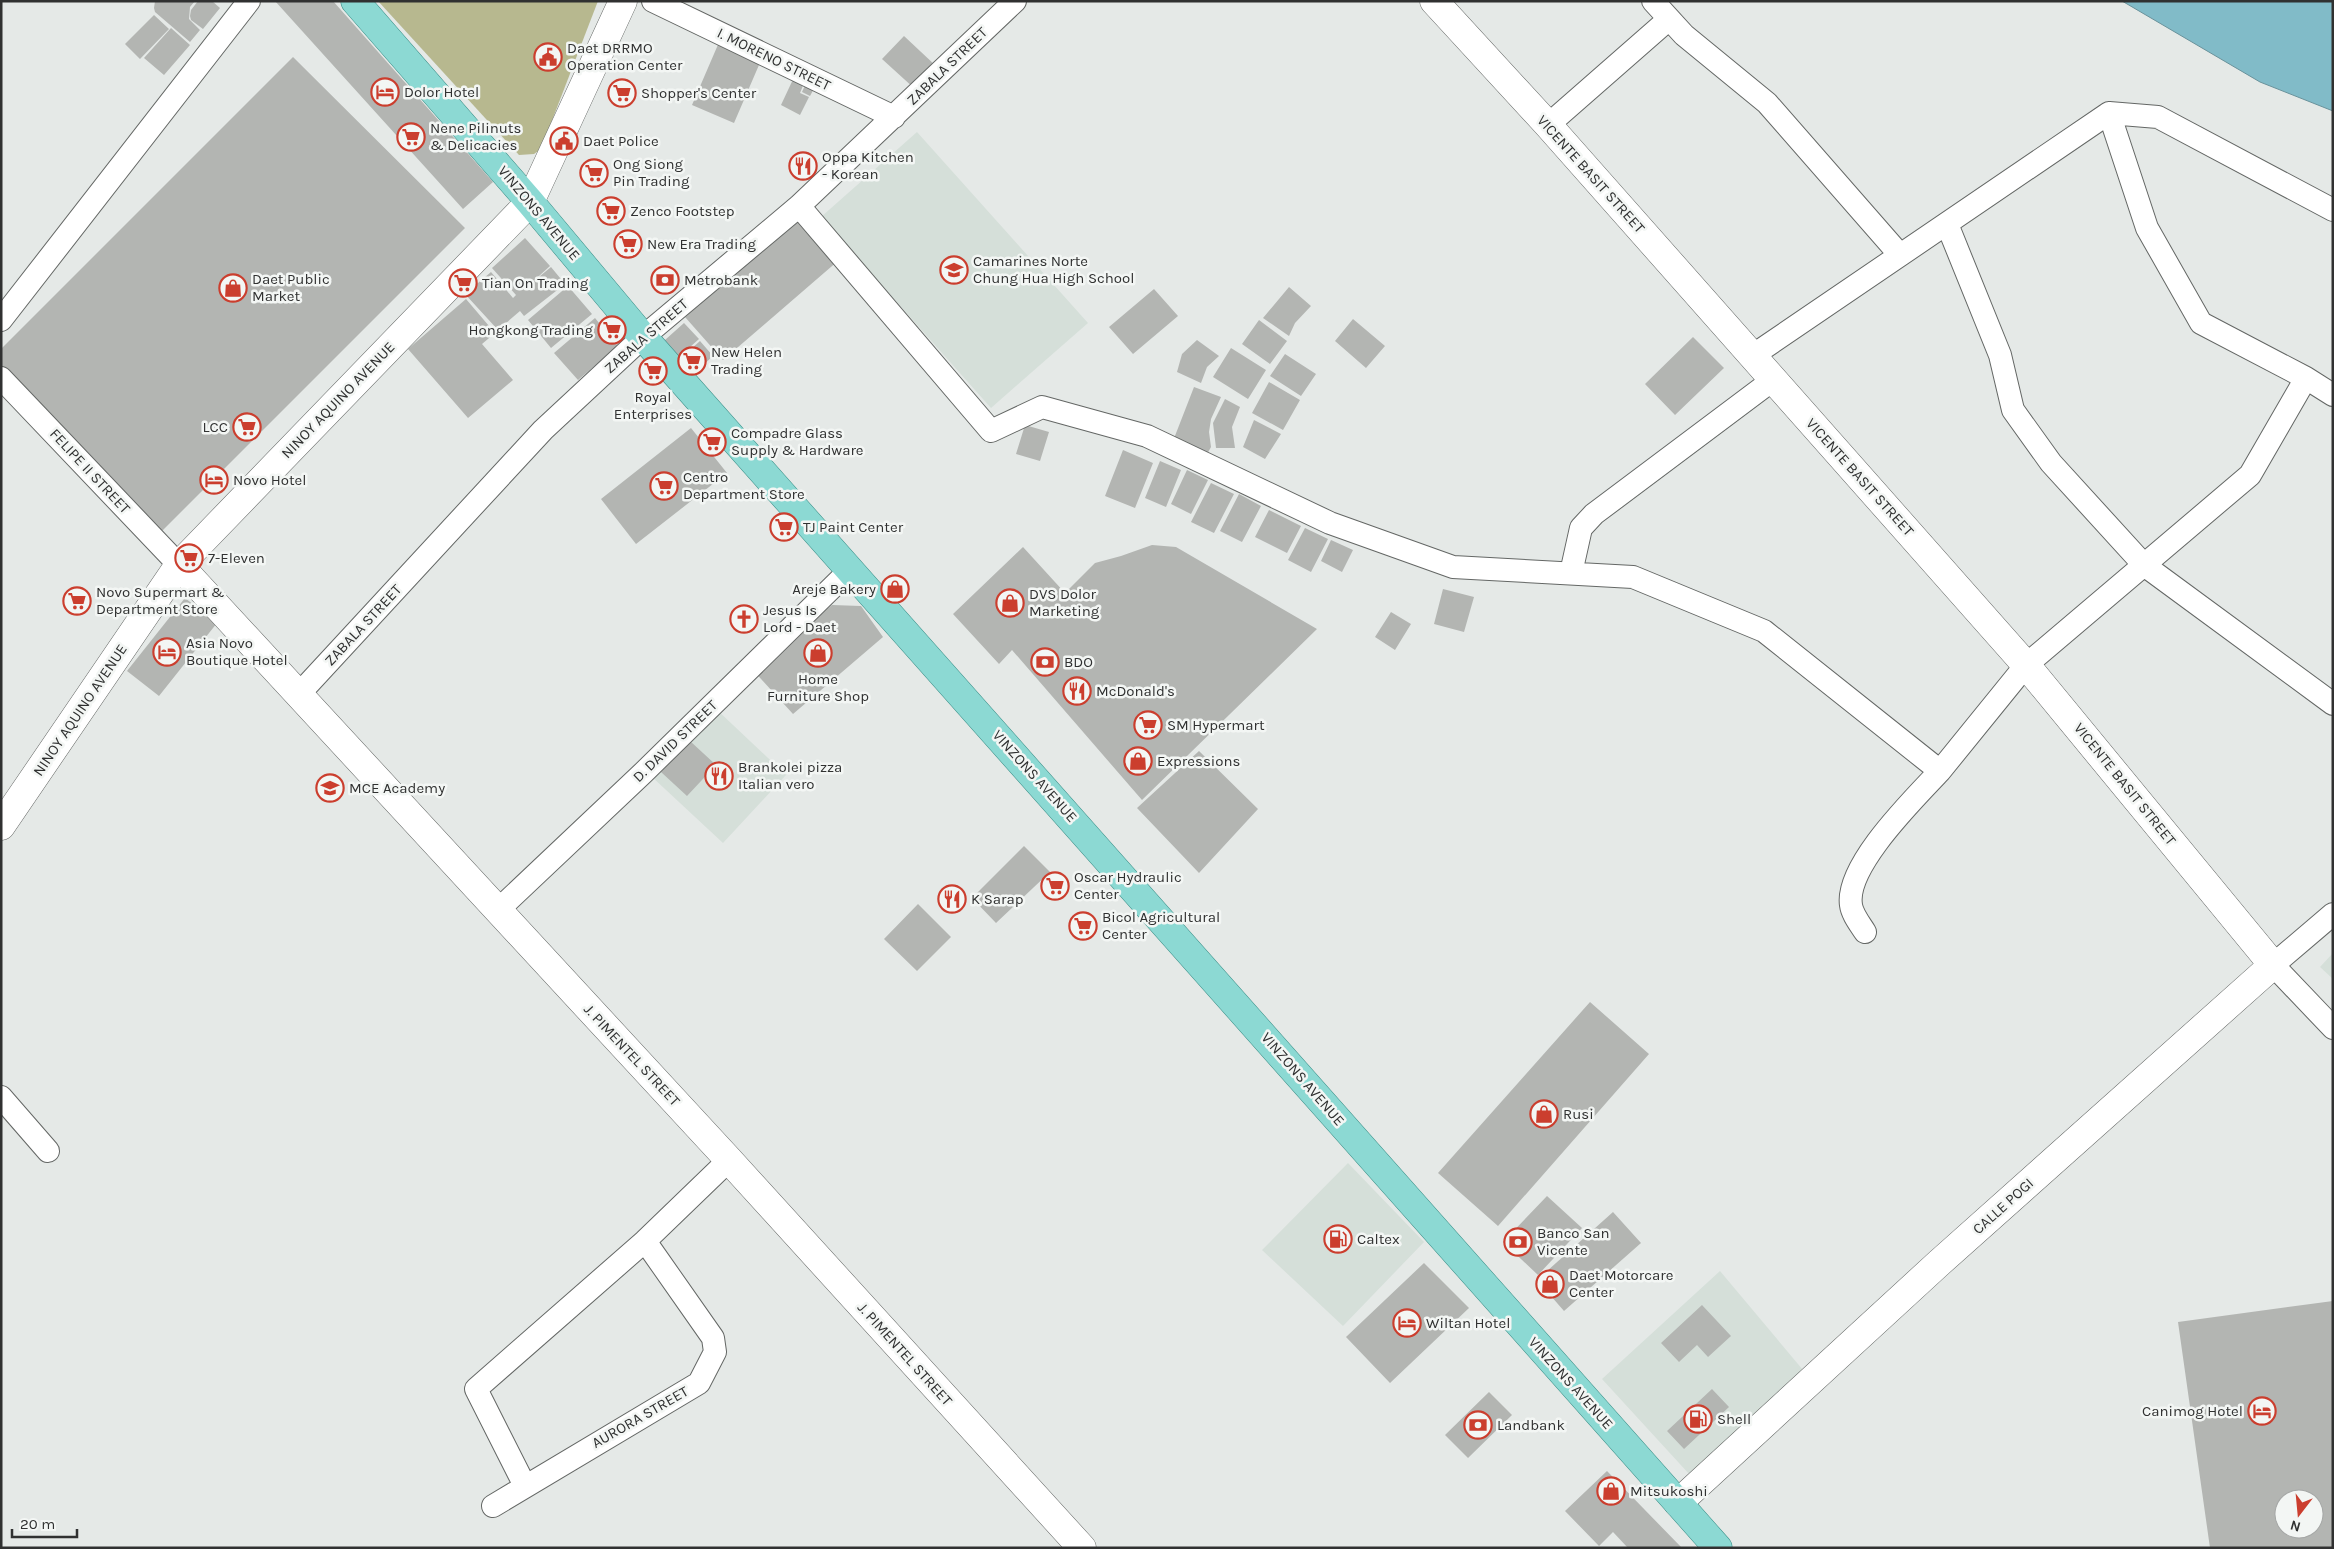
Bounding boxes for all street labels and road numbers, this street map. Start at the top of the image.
street label: ZABALA STREET [903,23,991,109]
street label: I. MORENO STREET [714,24,834,94]
street label: VICENTE BASIT STREET [1533,111,1649,237]
street label: VINZONS AVENUE [494,162,584,264]
street label: ZABALA STREET [601,295,692,377]
street label: NINOY AQUINO AVENUE [278,338,398,462]
street label: VICENTE BASIT STREET [1802,414,1918,540]
street label: FELIPE II STREET [46,425,134,518]
street label: ZABALA STREET [321,580,406,669]
street label: NINOY AQUINO AVENUE [29,641,131,779]
street label: D. DAVID STREET [629,696,721,786]
street label: VICENTE BASIT STREET [2070,719,2180,849]
street label: VINZONS AVENUE [989,726,1081,826]
street label: J. PIMENTEL STREET [580,1000,684,1110]
street label: VINZONS AVENUE [1258,1029,1348,1129]
street label: CALLE POGI [1969,1174,2037,1238]
street label: J. PIMENTEL STREET [854,1299,956,1410]
street label: VINZONS AVENUE [1525,1333,1617,1433]
street label: AURORA STREET [588,1382,692,1452]

